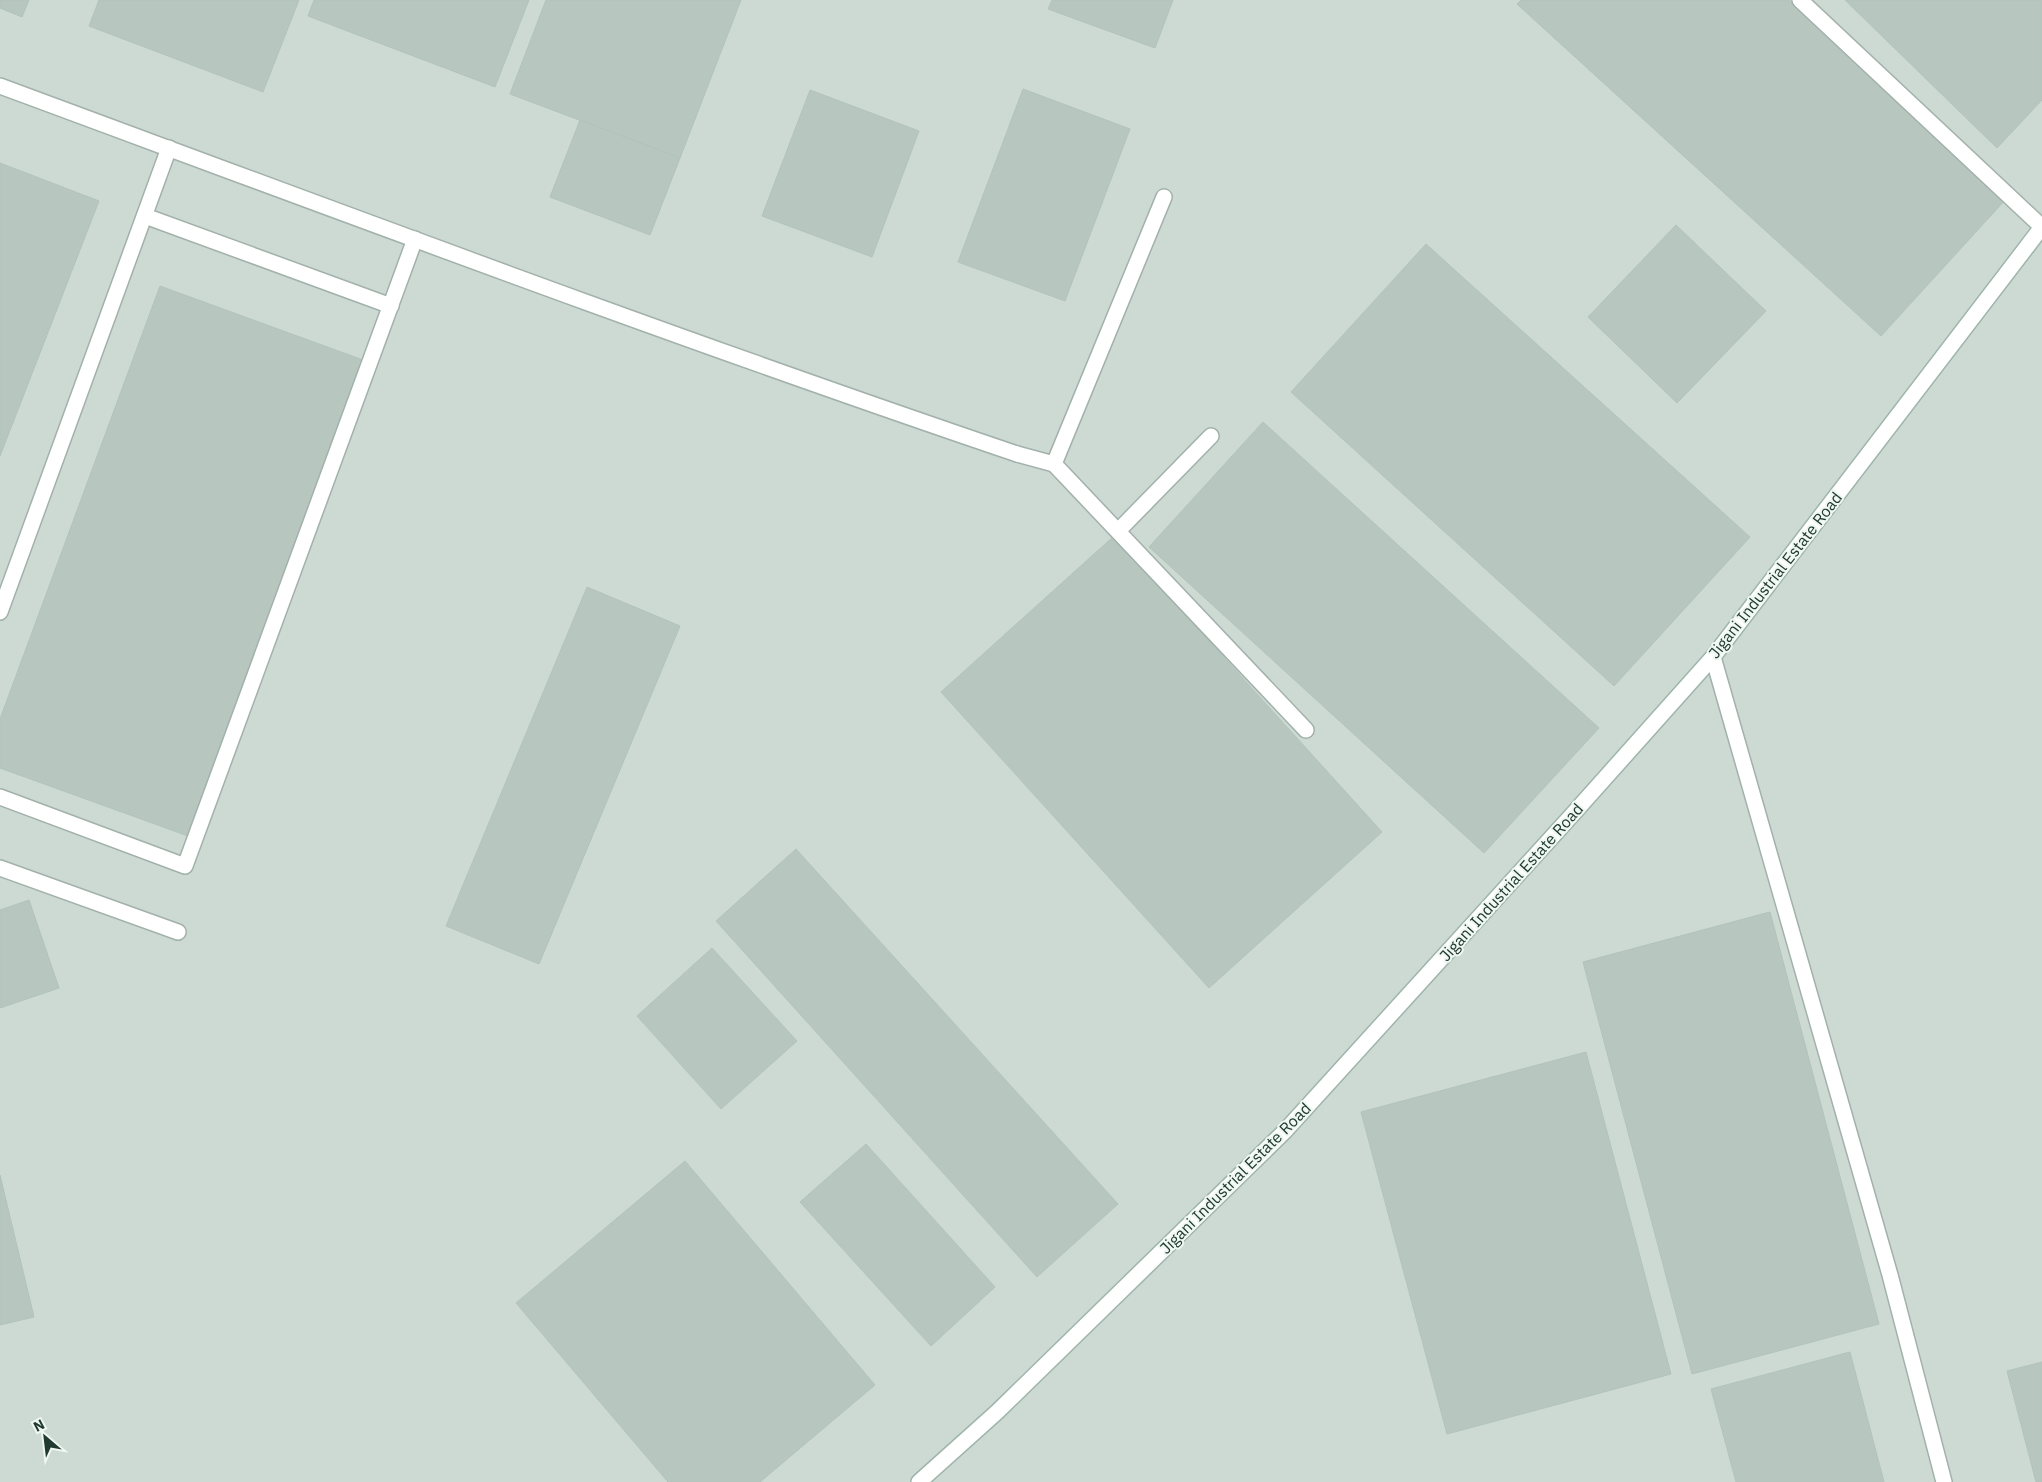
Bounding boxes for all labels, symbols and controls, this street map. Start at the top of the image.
street label: Jigani Industrial Estate Road [1704,488,1846,662]
street label: Jigani Industrial Estate Road [1435,799,1587,965]
street label: Jigani Industrial Estate Road [1155,1098,1315,1258]
north arrow [20,1412,70,1462]
text: N [30,1415,48,1436]

